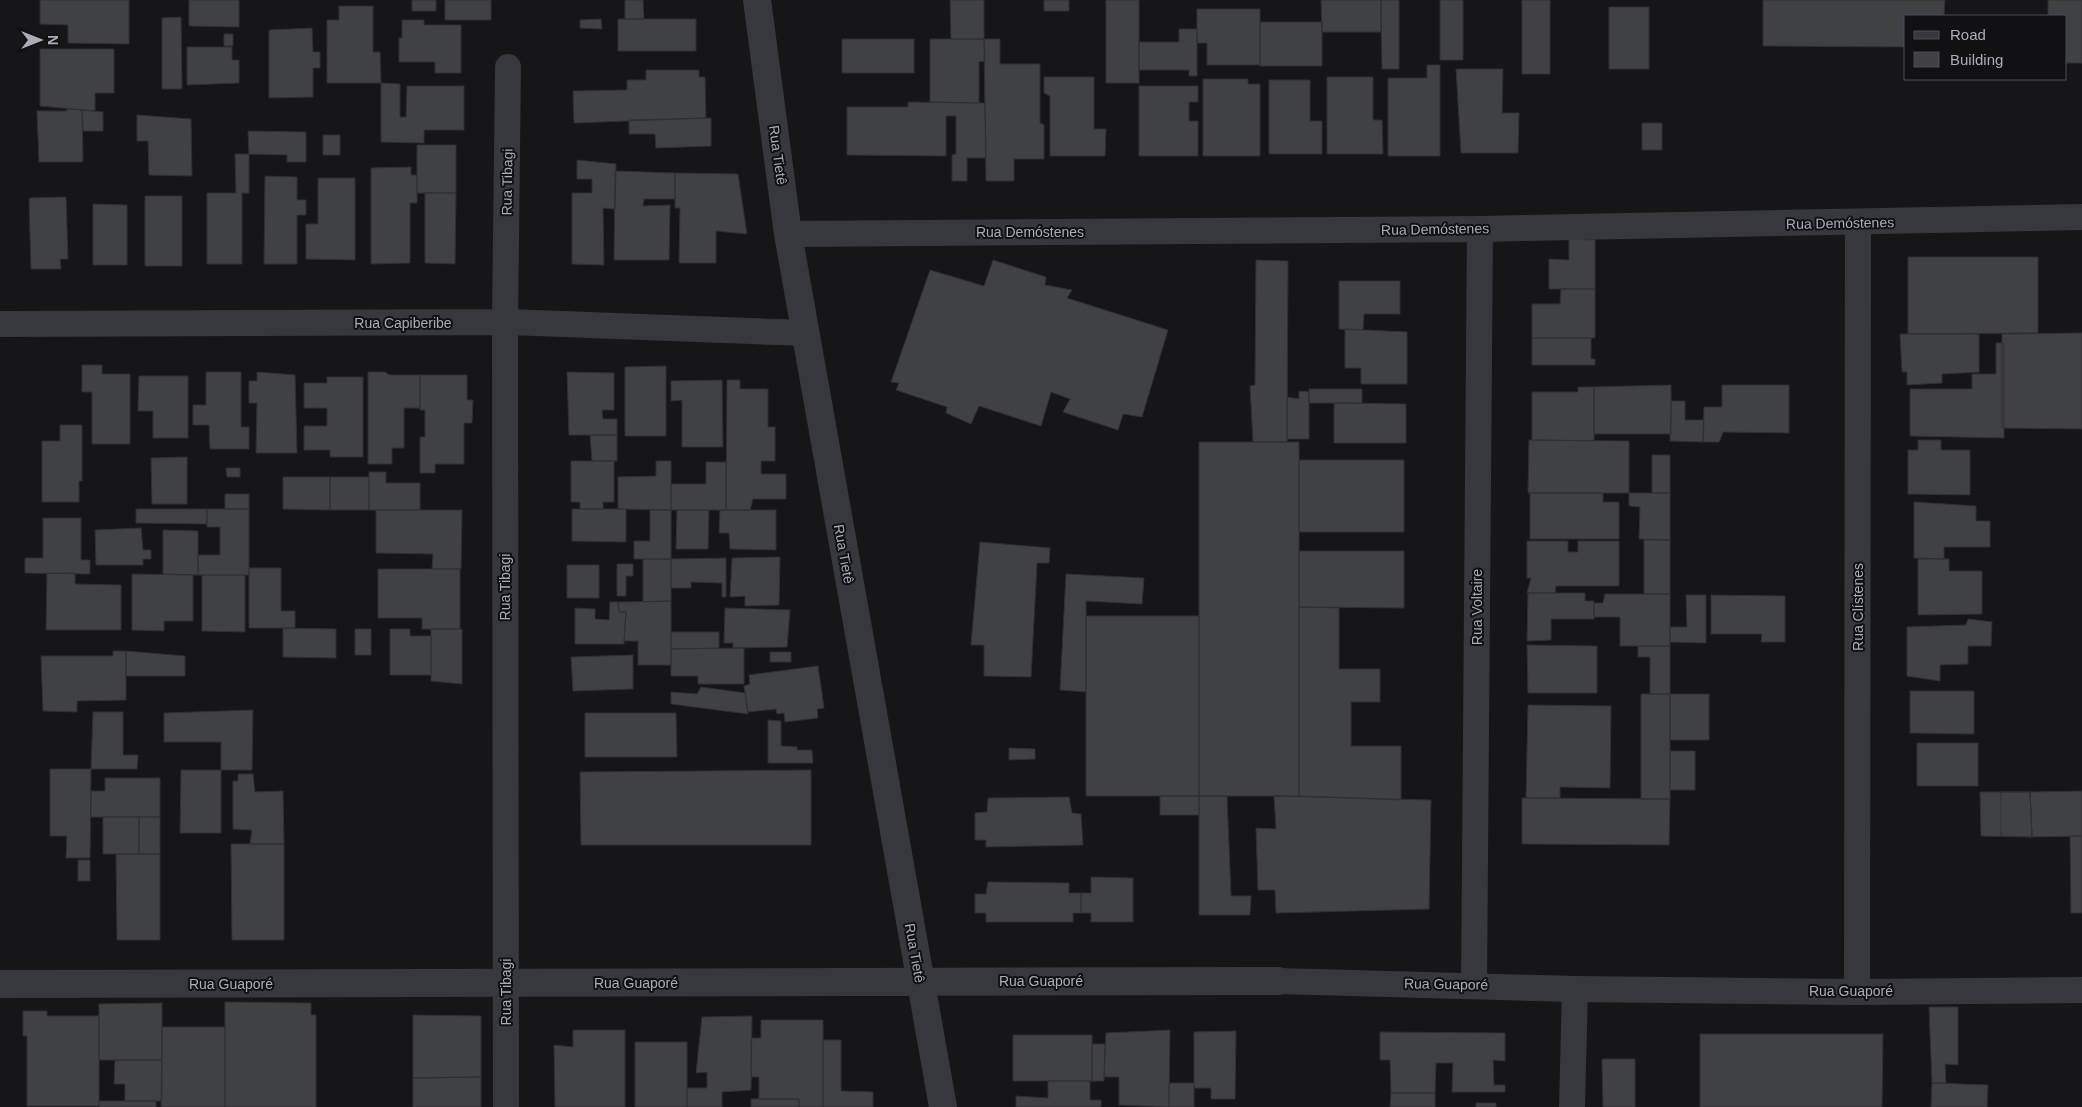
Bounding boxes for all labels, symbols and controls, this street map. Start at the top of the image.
north arrow [15,15,65,65]
legend [1904,15,2067,80]
text: Road [1950,26,1986,43]
text: N [45,35,61,45]
text: Building [1950,51,2003,68]
street label: Rua Tietê [766,124,790,186]
street label: Rua Tibagi [498,148,516,216]
street label: Rua Demóstenes [1786,214,1894,232]
street label: Rua Demóstenes [1381,220,1489,238]
street label: Rua Demóstenes [976,224,1084,240]
street label: Rua Capiberibe [354,315,452,331]
street label: Rua Tietê [831,523,857,585]
street label: Rua Tibagi [497,554,513,620]
street label: Rua Clístenes [1850,563,1866,651]
street label: Rua Voltaire [1469,569,1485,645]
street label: Rua Tietê [902,922,928,984]
street label: Rua Tibagi [498,959,514,1025]
street label: Rua Guaporé [999,973,1083,989]
street label: Rua Guaporé [594,975,678,991]
street label: Rua Guaporé [1404,975,1488,993]
street label: Rua Guaporé [189,976,273,992]
street label: Rua Guaporé [1809,983,1893,999]

